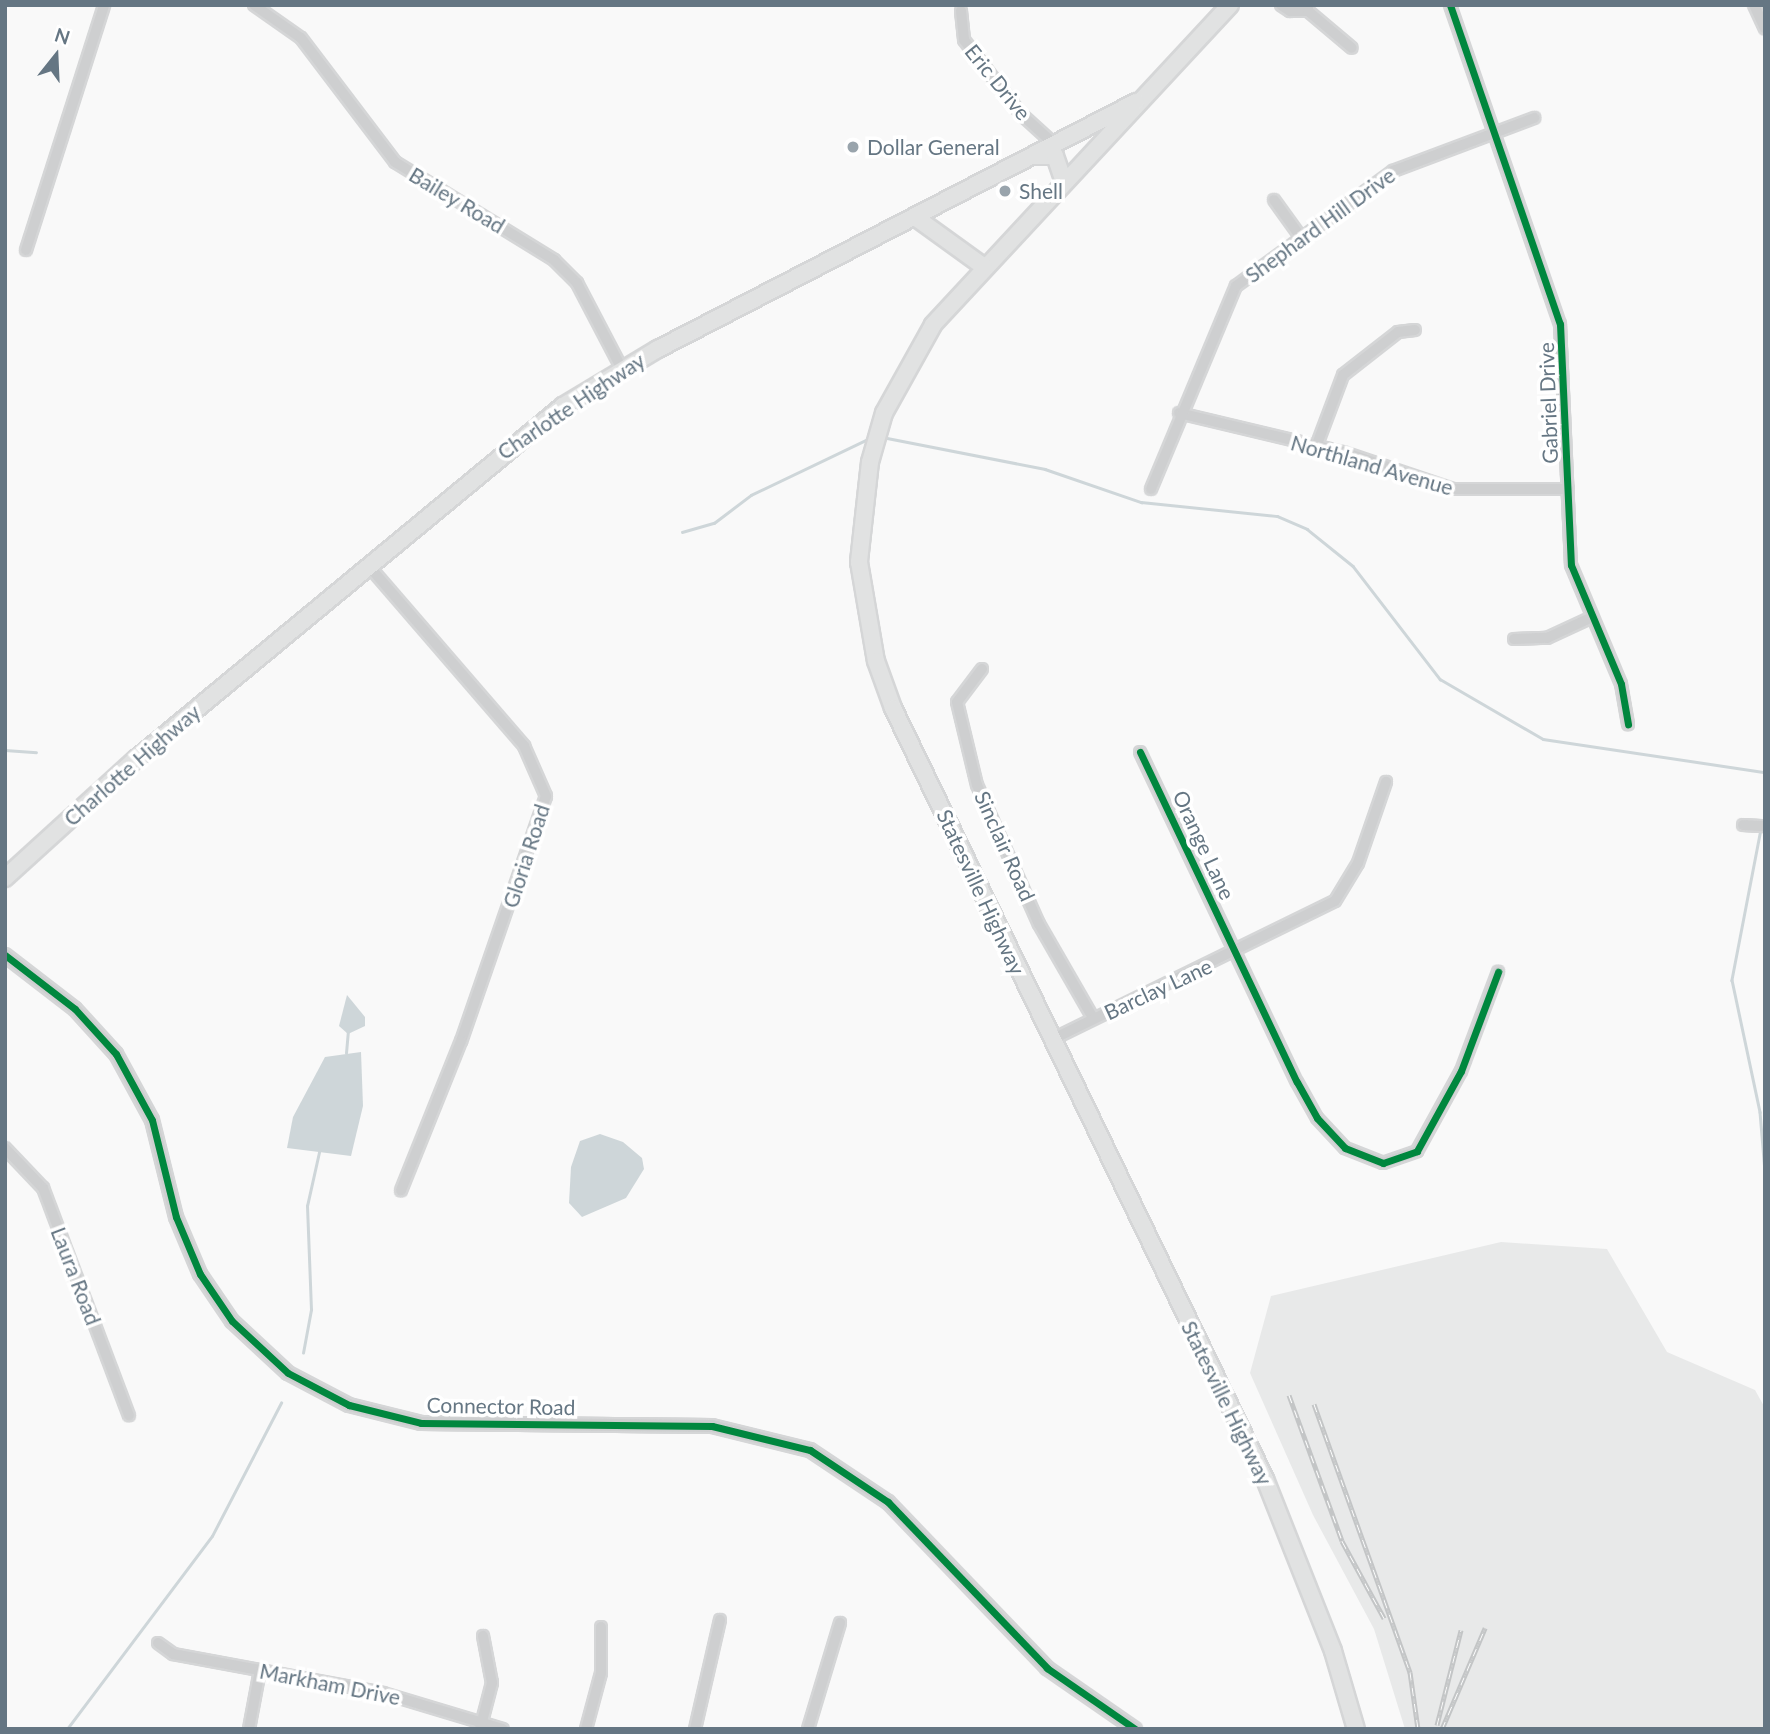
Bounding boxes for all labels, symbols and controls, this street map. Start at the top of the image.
north arrow [21,21,91,91]
text: N [52,22,73,49]
street label: Eric Drive [960,39,1036,125]
place label: Dollar General [867,134,1000,160]
marker: Dollar General [845,139,861,155]
street label: Bailey Road [404,162,510,238]
street label: Shephard Hill Drive [1240,162,1400,288]
place label: Shell [1019,178,1063,204]
marker: Shell [997,183,1013,199]
street label: Gabriel Drive [1533,342,1563,464]
street label: Charlotte Highway [493,347,649,465]
street label: Northland Avenue [1288,430,1456,500]
street label: Charlotte Highway [59,699,205,831]
street label: Orange Lane [1168,786,1240,904]
street label: Sinclair Road [969,787,1041,905]
street label: Gloria Road [497,801,555,911]
street label: Statesville Highway [932,805,1030,979]
street label: Barclay Lane [1100,953,1216,1025]
street label: Laura Road [46,1224,106,1328]
street label: Statesville Highway [1176,1317,1278,1489]
street label: Connector Road [426,1392,576,1420]
street label: Markham Drive [258,1658,402,1710]

